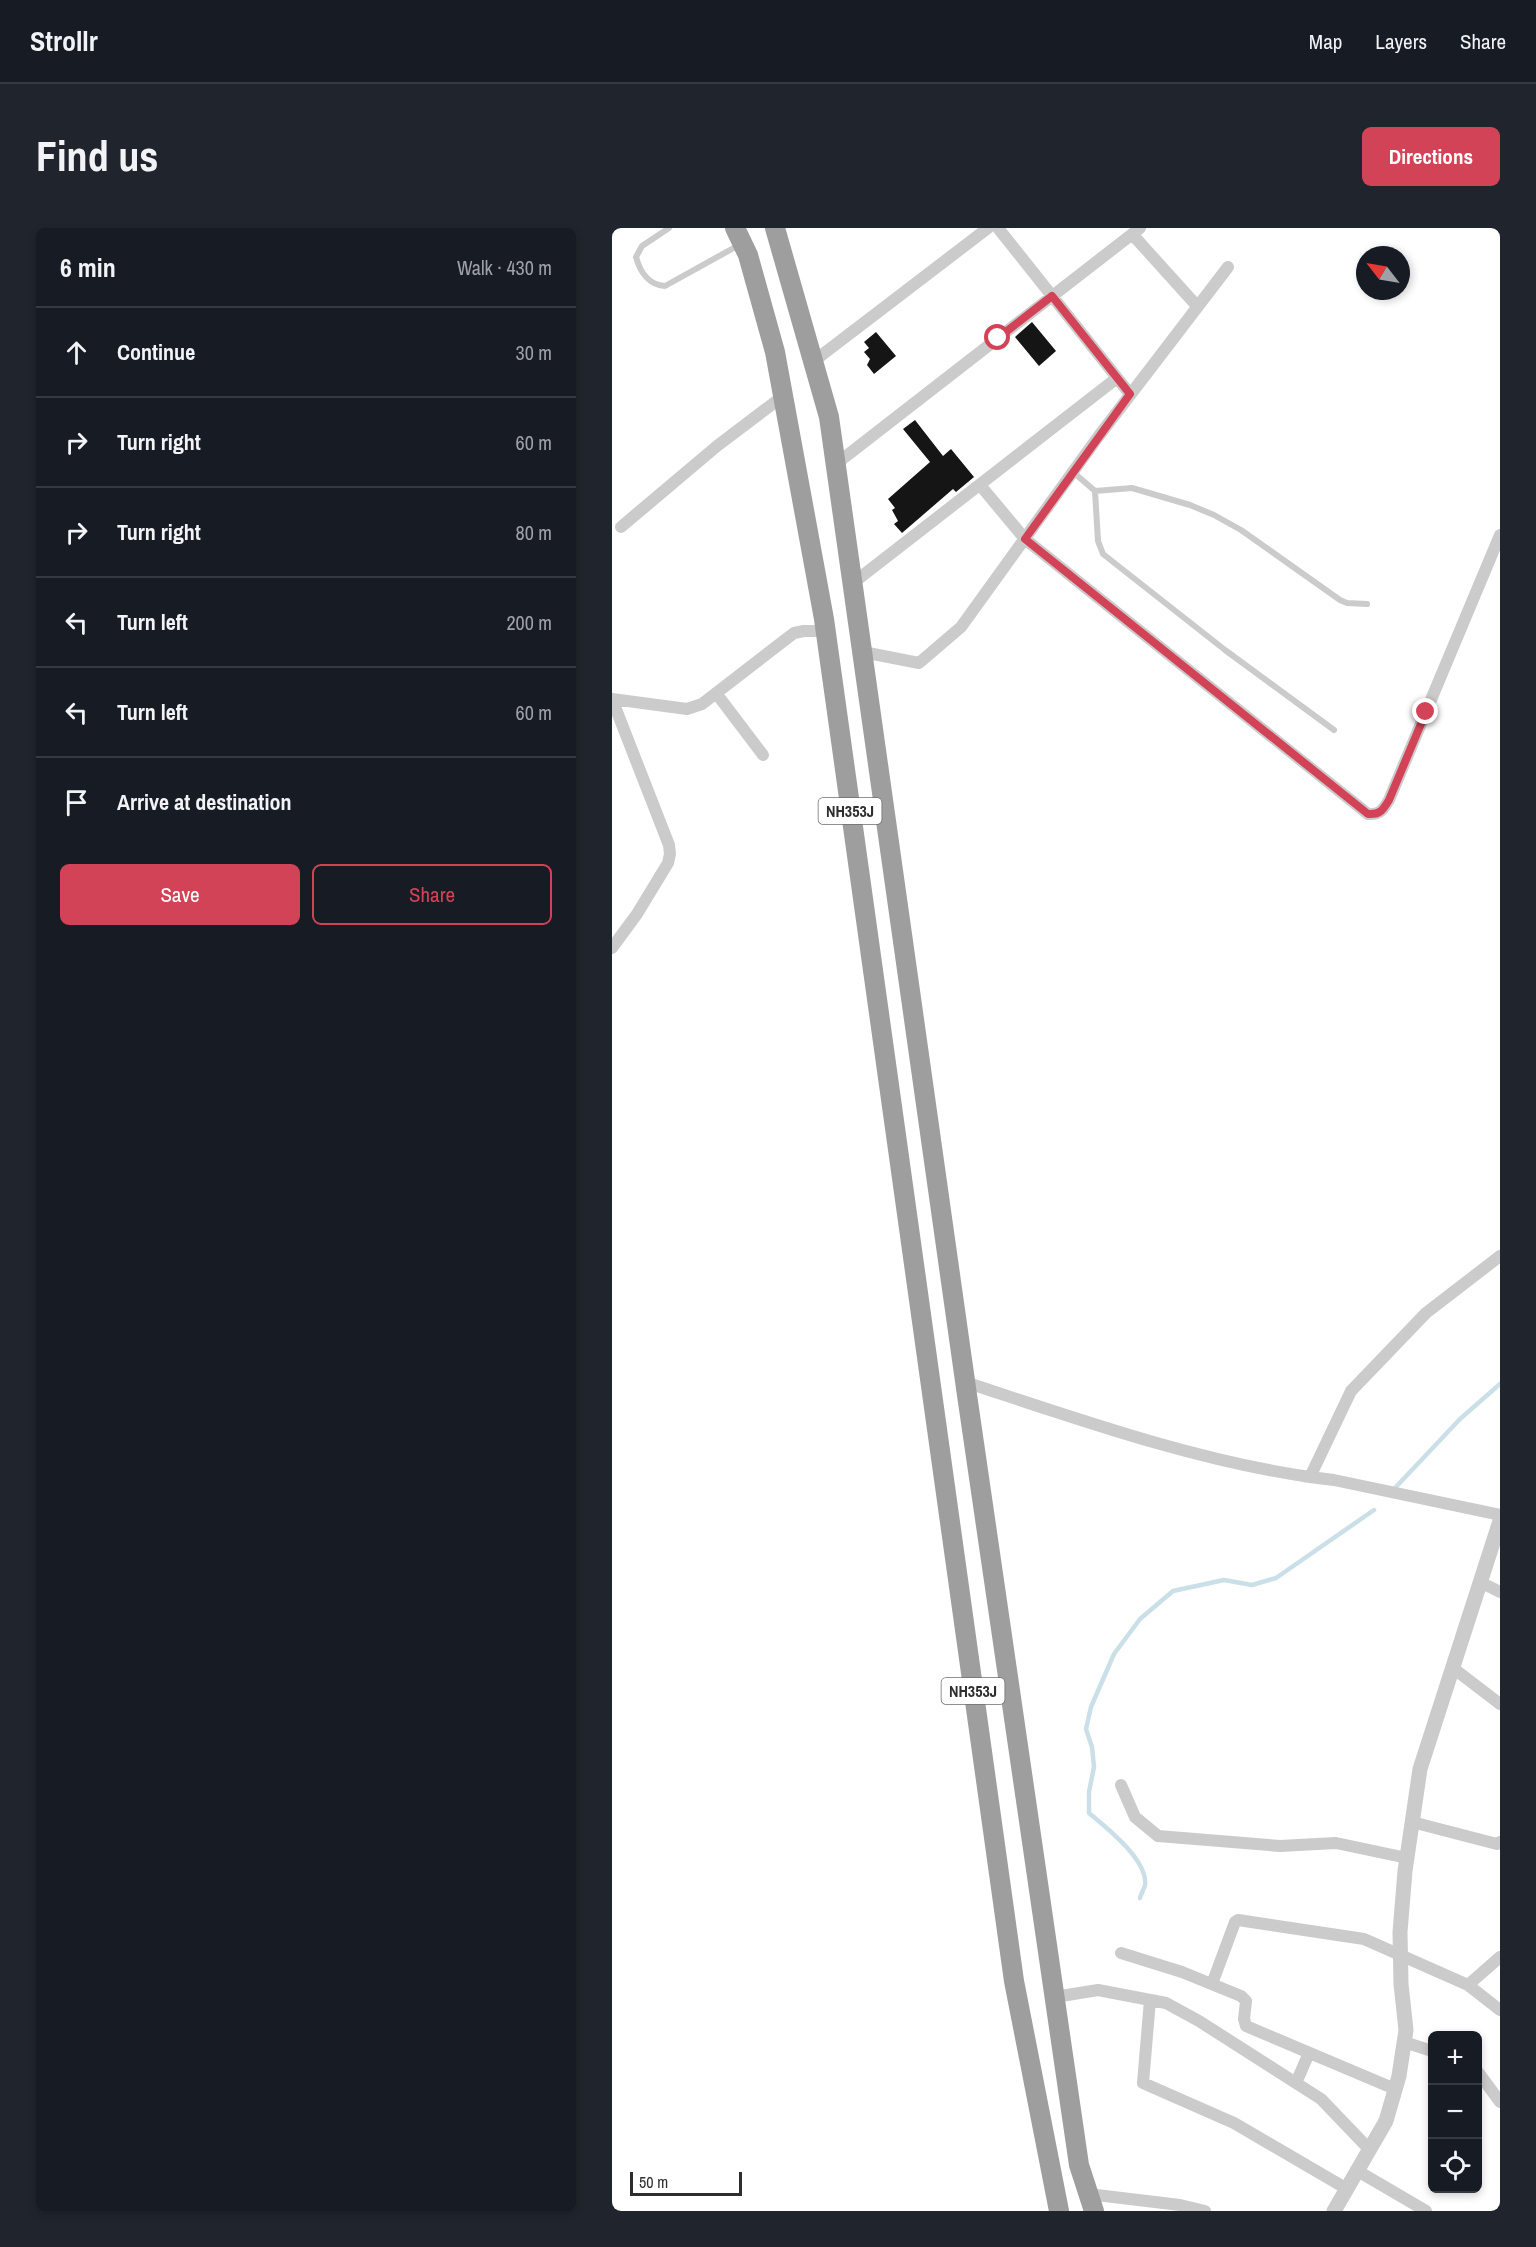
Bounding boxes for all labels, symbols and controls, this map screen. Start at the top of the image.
text: Strollr [30,22,98,60]
text: Map [1309,27,1342,56]
text: Layers [1375,27,1427,56]
text: Share [1460,27,1506,56]
button: Directions [1362,127,1500,186]
text: Find us [36,128,158,184]
north arrow [1356,246,1410,300]
text: 6 min [60,250,116,285]
text: Walk · 430 m [457,254,552,281]
route start [984,324,1010,350]
icon: ahead [60,336,93,369]
text: Continue [117,337,195,367]
text: 30 m [516,339,552,366]
icon: right [60,426,93,459]
text: Turn right [117,427,201,457]
text: 60 m [516,429,552,456]
icon: right [60,516,93,549]
text: Turn right [117,517,201,547]
text: 80 m [516,519,552,546]
icon: left [60,606,93,639]
text: Turn left [117,607,188,637]
text: 200 m [506,609,552,636]
icon: left [60,696,93,729]
text: Turn left [117,697,188,727]
route end [1412,698,1438,724]
text: 60 m [516,699,552,726]
icon: arrive [60,786,93,819]
text: Arrive at destination [117,787,291,817]
road number: NH353J [818,798,882,824]
button: Save [60,864,300,925]
button: Share [312,864,552,925]
road number: NH353J [942,1678,1004,1704]
map controls [1428,2031,1482,2193]
button: + [1428,2031,1482,2085]
button: − [1428,2085,1482,2139]
button: locate [1428,2139,1482,2193]
scale bar [630,2169,742,2196]
text: 50 m [639,2171,668,2193]

